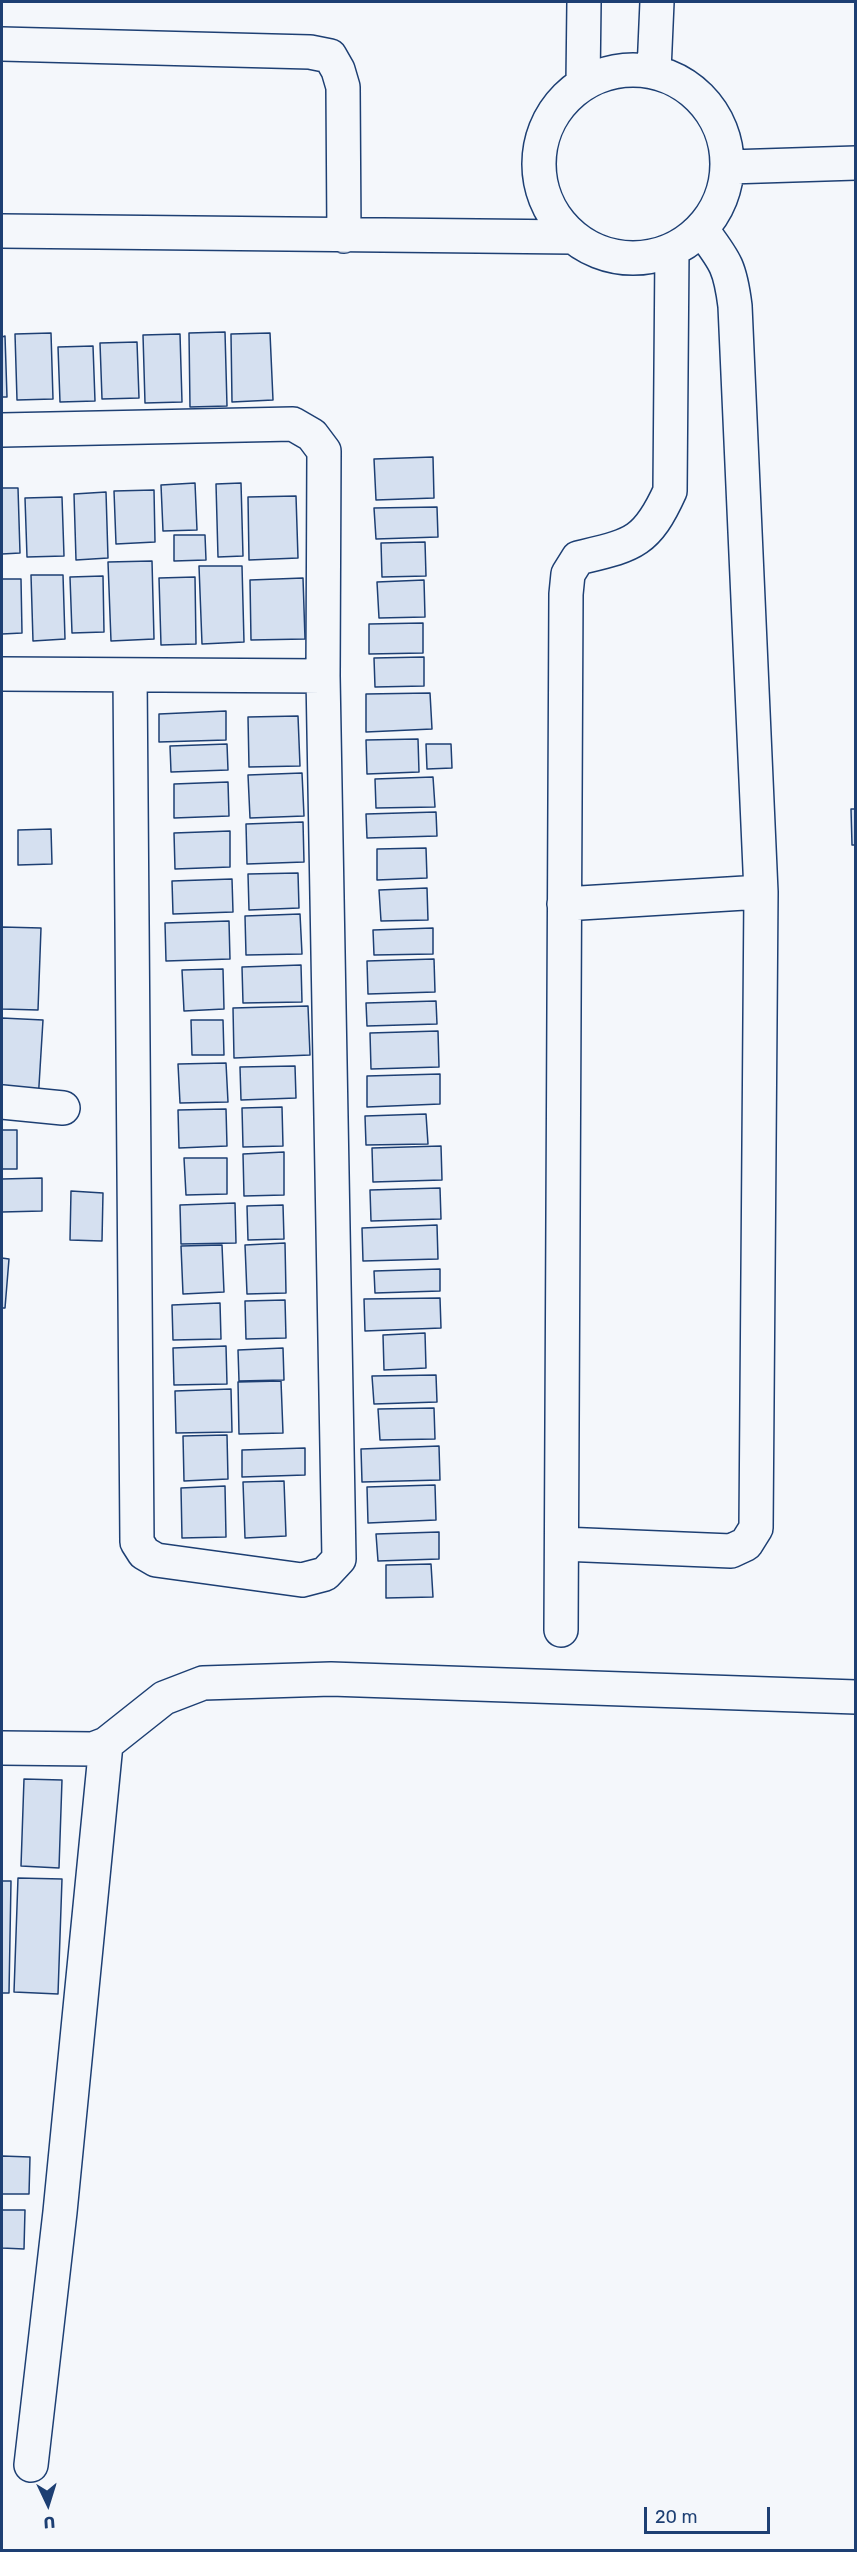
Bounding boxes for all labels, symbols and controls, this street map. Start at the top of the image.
north arrow [18,2474,78,2534]
scale bar [647,2495,773,2533]
text: 20 m [655,2506,697,2528]
text: U [43,2513,56,2532]

